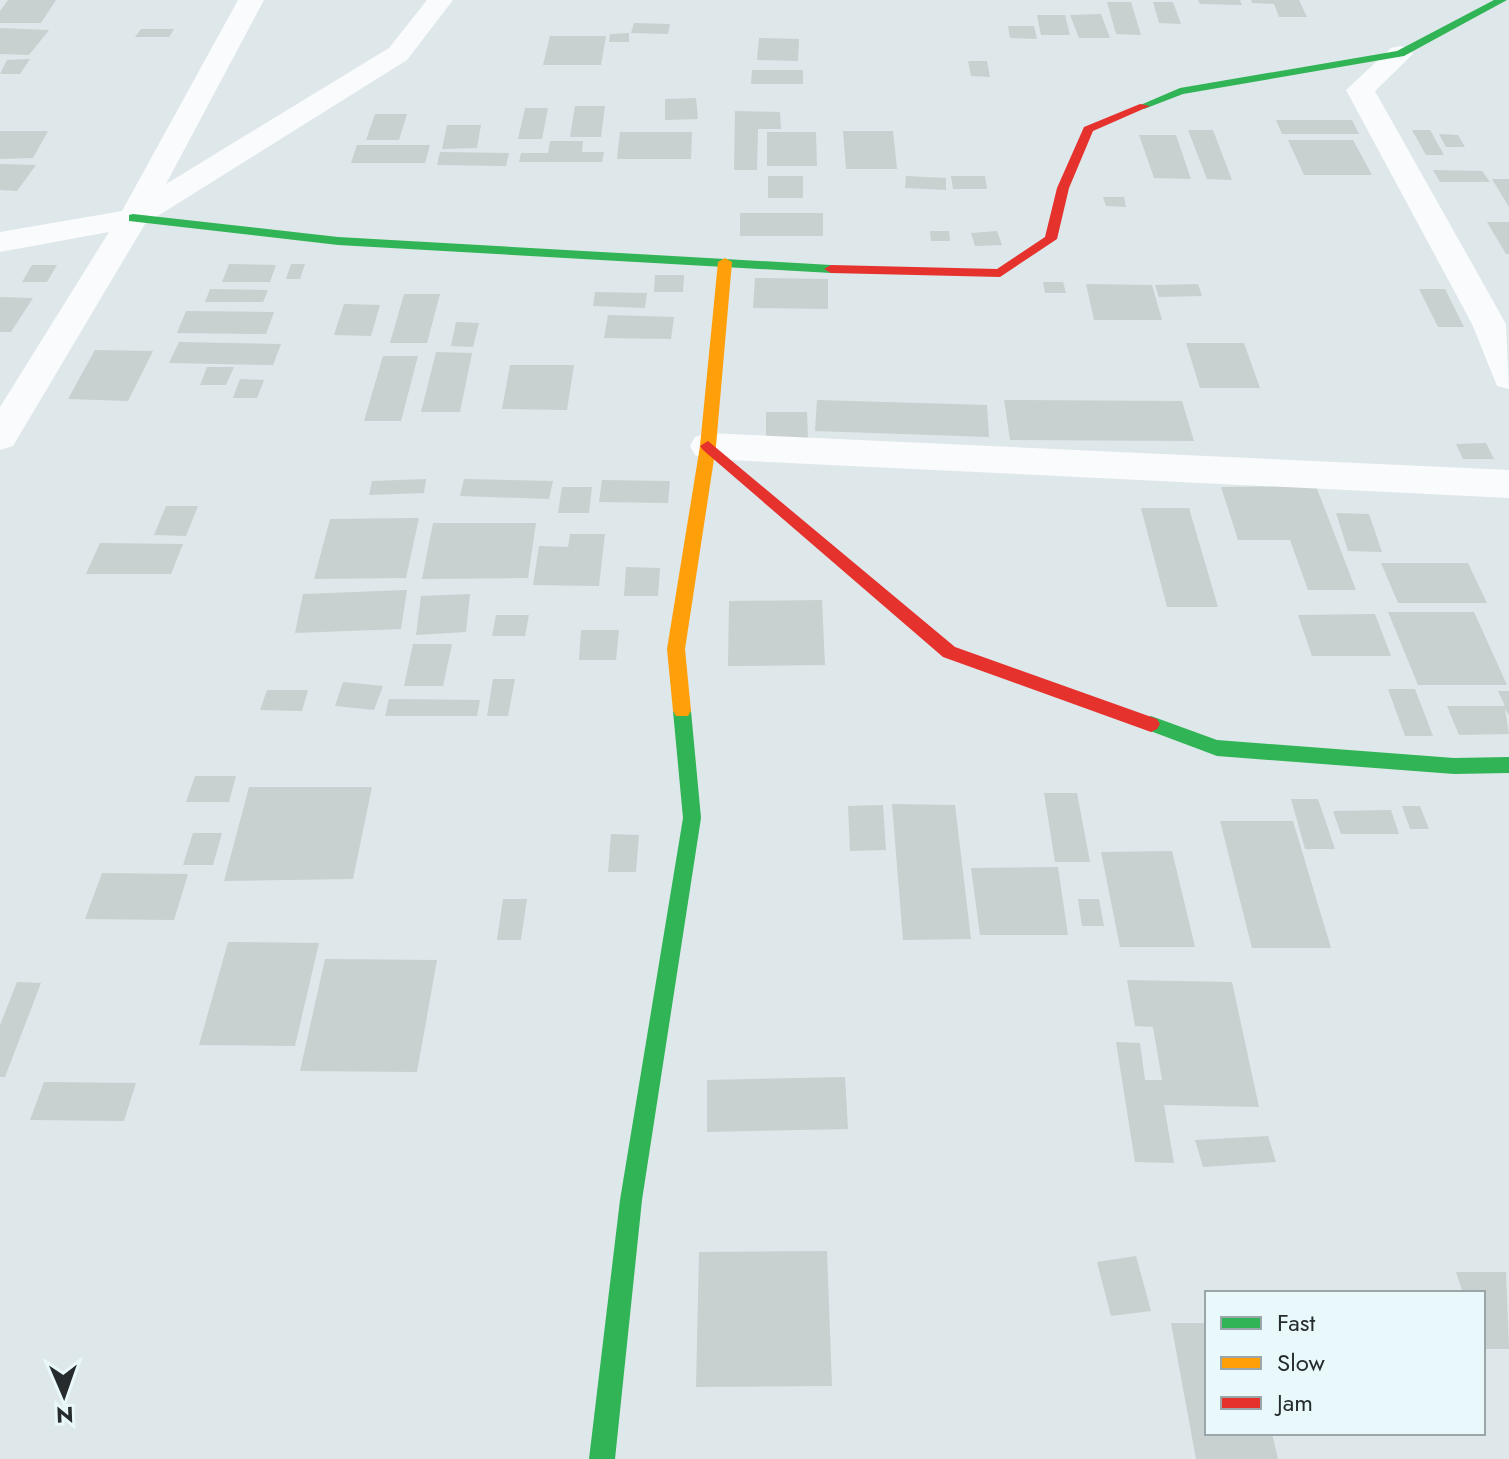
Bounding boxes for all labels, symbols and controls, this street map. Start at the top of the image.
legend [1205,1291,1485,1435]
text: Fast [1277,1305,1315,1340]
text: Slow [1277,1345,1325,1380]
north arrow [24,1355,104,1435]
text: Jam [1274,1385,1313,1420]
text: N [55,1399,74,1431]

